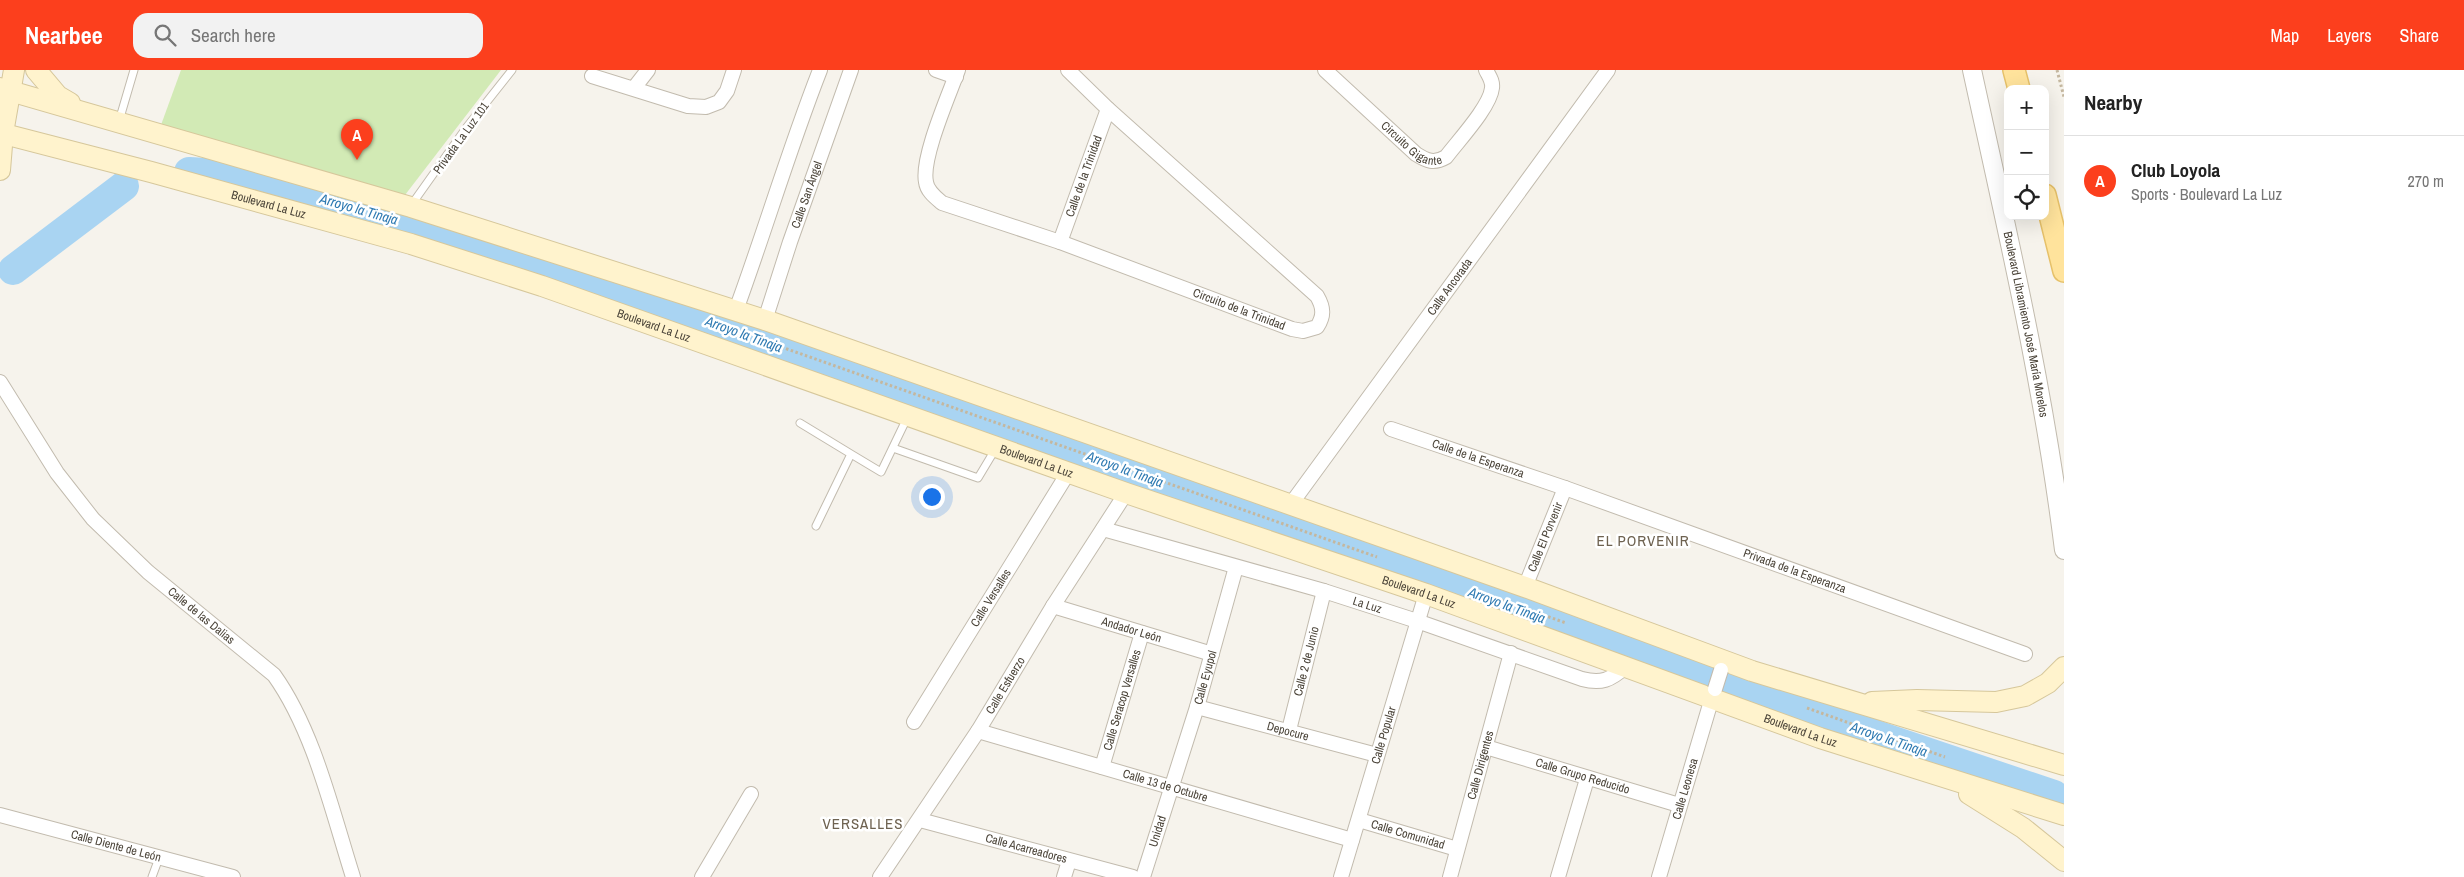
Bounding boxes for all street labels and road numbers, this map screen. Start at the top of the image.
street label: Privada La Luz 101 [429,98,493,177]
street label: Circuito Gigante [1377,118,1444,169]
street label: Calle de la Trinidad [1062,133,1106,219]
street label: Calle San Ángel [787,159,826,231]
street label: Boulevard La Luz [230,187,308,223]
street label: Boulevard Libramiento José María Morelos [2000,230,2052,419]
street label: Calle Ancorada [1423,255,1476,318]
street label: Circuito de la Trinidad [1191,285,1288,334]
street label: Boulevard La Luz [615,305,693,346]
street label: Calle de la Esperanza [1430,435,1527,482]
street label: Boulevard La Luz [998,441,1075,482]
street label: Calle El Porvenir [1524,499,1567,574]
street label: Privada de la Esperanza [1741,545,1849,597]
street label: Calle Versalles [967,566,1015,630]
street label: Boulevard La Luz [1380,572,1458,612]
street label: Calle de las Dalias [164,583,238,648]
street label: La Luz [1351,593,1384,617]
street label: Andador León [1099,613,1163,646]
street label: Calle 2 de Junio [1290,625,1323,698]
street label: Calle Seracop Versalles [1099,647,1145,752]
street label: Calle Eyupol [1190,649,1220,706]
street label: Calle Esfuerzo [982,654,1029,717]
street label: Calle Popular [1367,704,1400,766]
street label: Boulevard La Luz [1762,710,1839,751]
street label: Depocure [1265,718,1311,744]
street label: Calle Dirigentes [1463,729,1498,801]
street label: Calle Grupo Reducido [1534,754,1632,798]
street label: Calle Leonesa [1668,756,1702,821]
street label: Calle 13 de Octubre [1121,766,1210,806]
street label: Unidad [1145,814,1170,849]
street label: Calle Comunidad [1369,816,1447,853]
street label: Calle Diente de León [69,826,163,866]
street label: Calle Acarreadores [984,830,1069,867]

